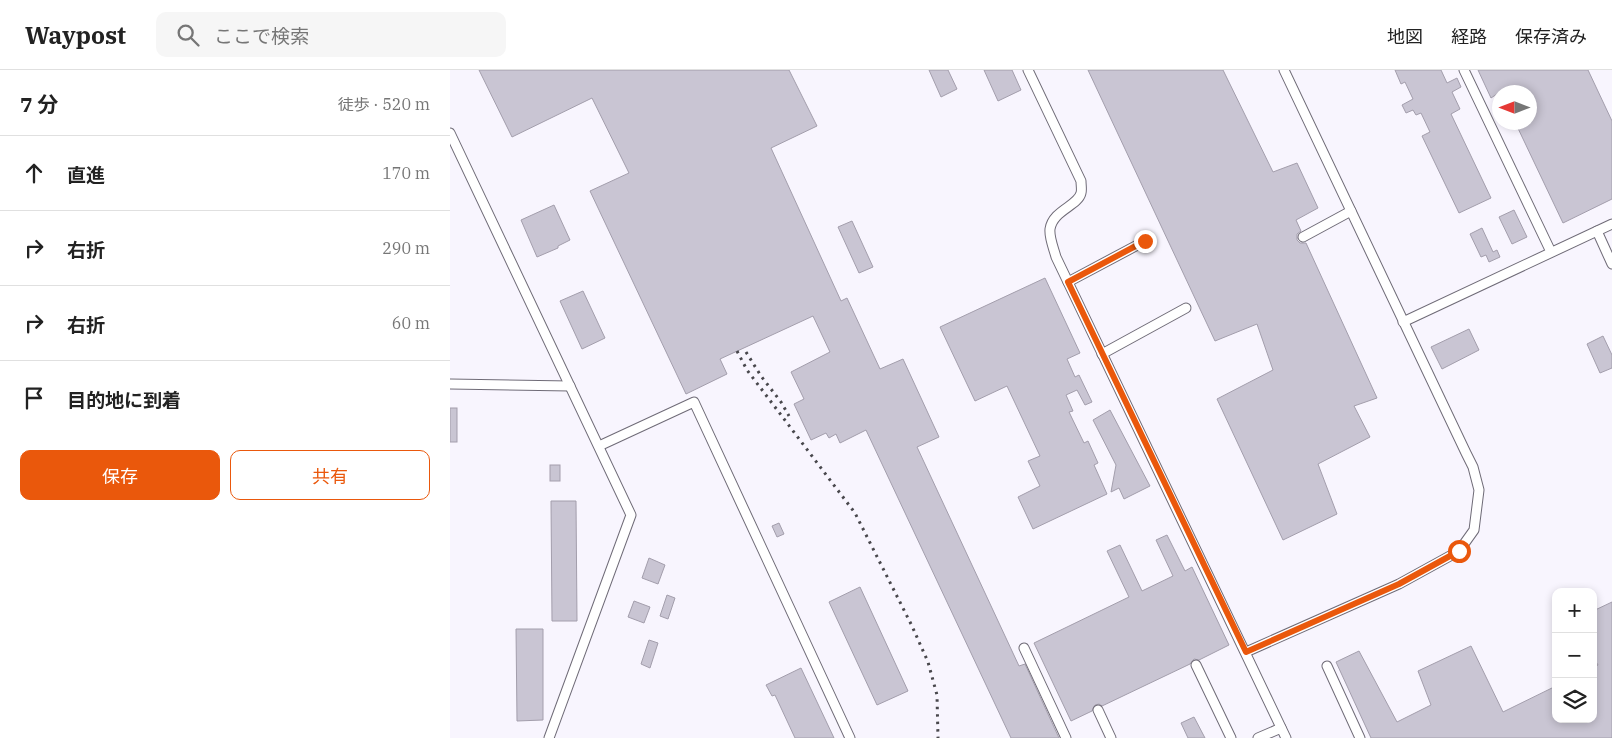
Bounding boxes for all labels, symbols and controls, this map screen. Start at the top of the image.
search box [156,12,506,57]
text: Waypost [25,19,126,51]
icon: search [174,21,202,49]
text: ここで検索 [214,24,309,48]
text: 地図 [1387,25,1423,48]
text: 経路 [1451,25,1487,48]
text: 保存済み [1515,25,1587,48]
north arrow [1492,85,1537,130]
text: 7 分 [20,90,58,118]
text: 徒歩 · 520 m [338,94,430,114]
icon: ahead [20,159,48,187]
text: 直進 [67,163,105,187]
text: 170 m [382,163,430,183]
route end [1134,230,1157,253]
icon: right [20,234,48,262]
text: 右折 [67,238,105,262]
text: 290 m [382,238,430,258]
icon: right [20,309,48,337]
text: 右折 [67,313,105,337]
text: 60 m [392,313,430,333]
icon: arrive [20,384,48,412]
text: 目的地に到着 [67,388,181,412]
button: 保存 [20,450,220,500]
button: 共有 [230,450,430,500]
route start [1448,540,1471,563]
map controls [1552,588,1597,723]
button: + [1552,588,1597,633]
button: − [1552,633,1597,678]
button: layers [1552,678,1597,723]

